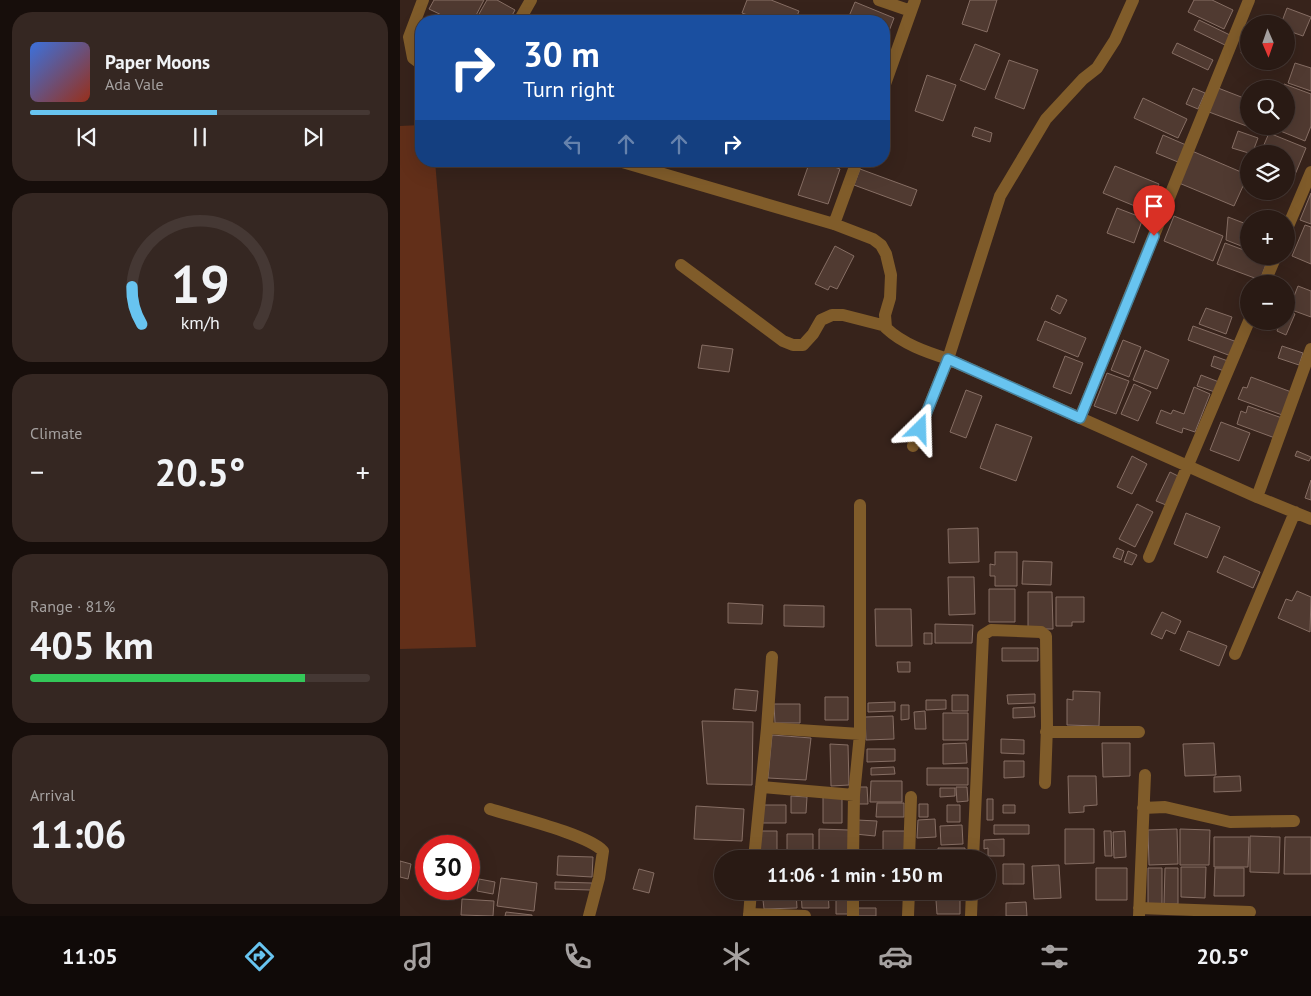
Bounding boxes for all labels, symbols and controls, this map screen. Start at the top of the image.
north arrow [1240,15,1295,70]
map controls [1240,15,1295,330]
text: 30 m [523,31,600,77]
icon: right [440,35,505,100]
text: Paper Moons [105,50,210,74]
text: Ada Vale [105,74,164,94]
text: Turn right [523,75,615,103]
button: search [1240,80,1295,135]
icon: previous [73,123,101,151]
icon: pause [186,123,214,151]
icon: next [299,123,327,151]
icon: left [559,130,587,158]
icon: ahead [612,130,640,158]
icon: ahead [665,130,693,158]
icon: right [718,130,746,158]
button: layers [1240,145,1295,200]
pin [1133,185,1175,236]
icon: arrive [1140,192,1168,220]
button: + [1240,210,1295,265]
text: 19 [171,250,229,317]
button: − [1240,275,1295,330]
text: km/h [180,311,220,334]
position arrow [893,402,945,454]
text: Climate [30,423,82,443]
text: 20.5° [155,447,245,496]
text: − [30,453,44,490]
text: + [356,453,370,490]
text: Range · 81% [30,596,115,616]
text: 405 km [30,620,154,669]
text: Arrival [30,785,75,805]
text: 11:06 [30,809,126,858]
speed limit sign: 30 [415,835,480,900]
text: 11:06 · 1 min · 150 m [767,863,943,887]
icon: directions [242,939,277,974]
icon: music [401,939,436,974]
icon: phone [560,939,595,974]
icon: climate [719,939,754,974]
icon: car [878,939,913,974]
icon: filters [1037,939,1072,974]
text: 11:05 [62,942,118,970]
text: 20.5° [1196,942,1249,970]

